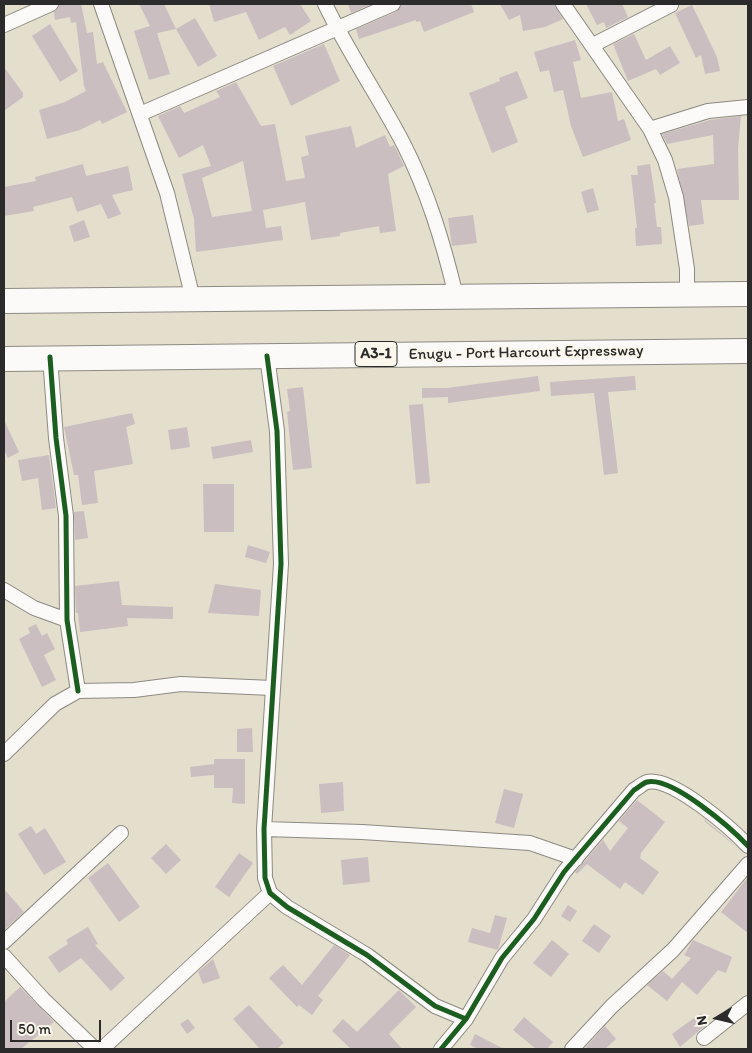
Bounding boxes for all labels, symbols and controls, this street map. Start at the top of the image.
street label: Enugu - Port Harcourt Expressway [408,341,644,365]
road number: A3-1 [355,342,397,366]
north arrow [692,993,742,1043]
scale bar [12,1010,104,1042]
text: N [693,1014,711,1026]
text: 50 m [18,1020,51,1038]

